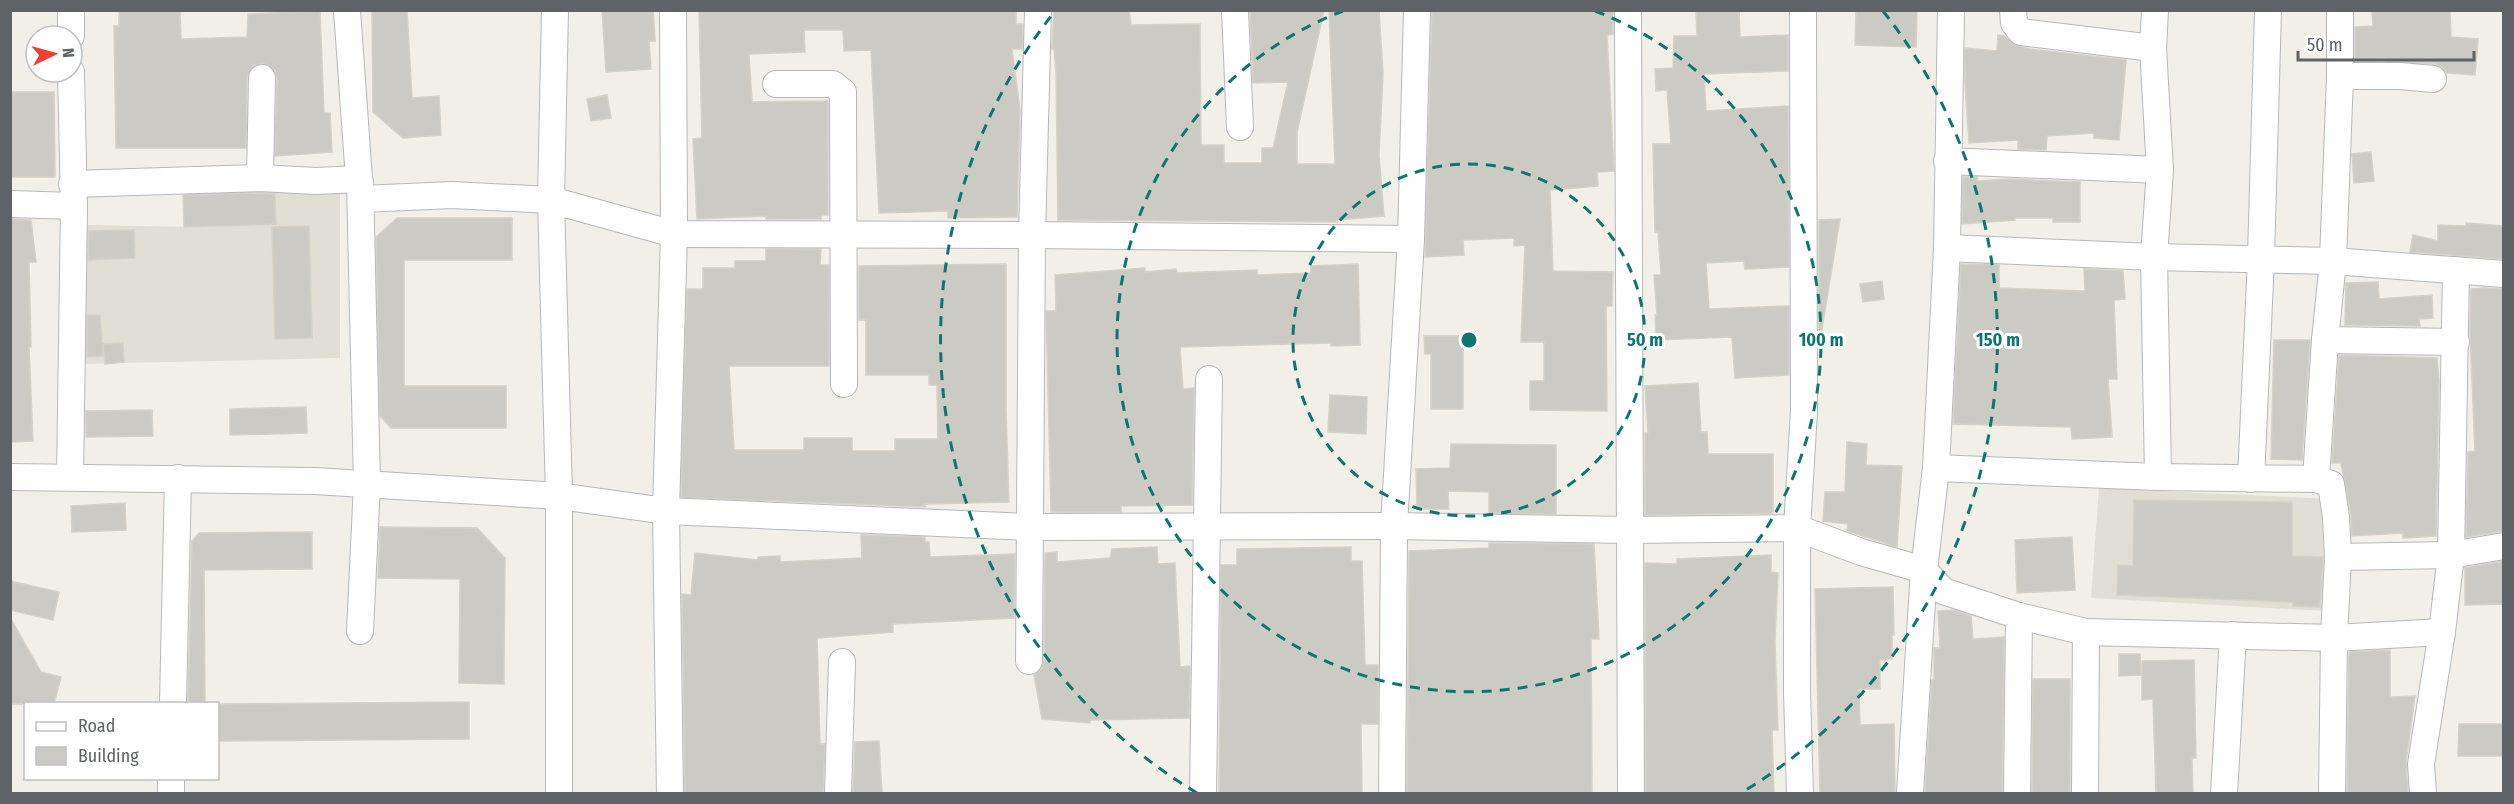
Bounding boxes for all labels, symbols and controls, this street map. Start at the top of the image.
north arrow [24,24,84,84]
scale bar [2298,24,2474,62]
text: 50 m [2307,34,2343,56]
text: N [59,47,78,58]
text: 50 m [1627,329,1663,351]
text: 100 m [1799,329,1843,351]
text: 150 m [1976,329,2020,351]
centre of rings [1459,330,1479,350]
legend [24,702,219,780]
text: Road [78,715,115,737]
text: Building [78,745,139,767]

